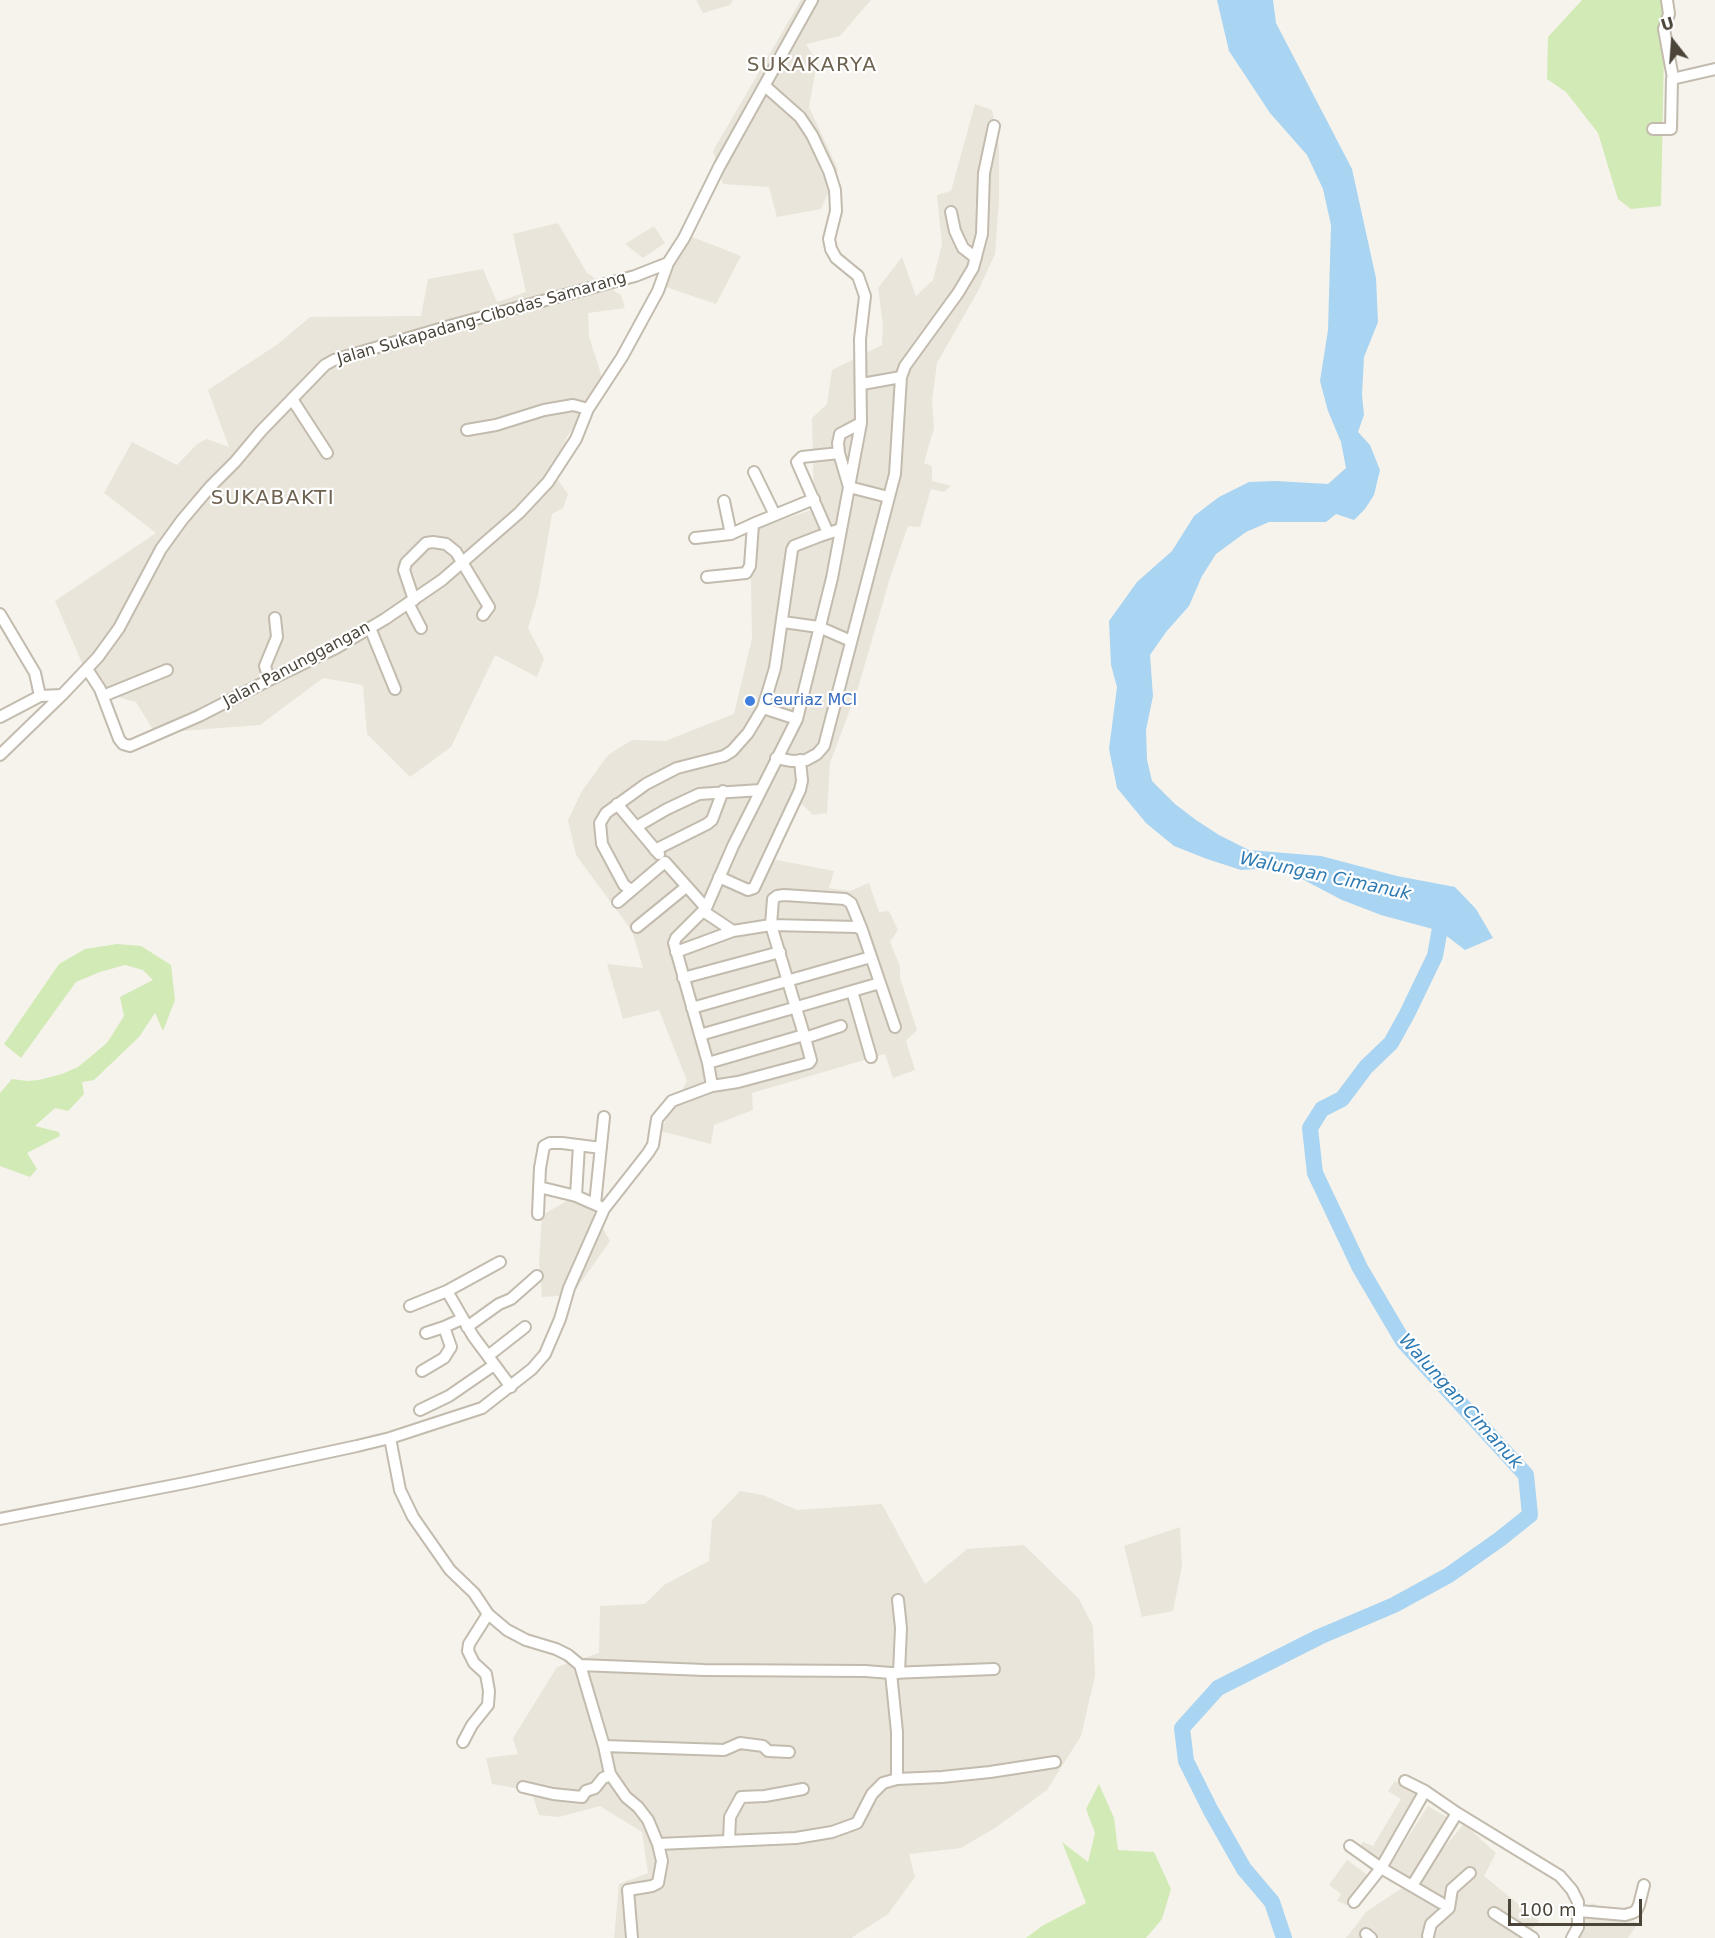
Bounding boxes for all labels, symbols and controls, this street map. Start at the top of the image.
north arrow [1643,12,1703,72]
text: U [1659,13,1677,35]
district label: SUKAKARYA [747,54,877,78]
street label: Jalan Sukapadang-Cibodas Samarang [335,268,629,370]
district label: SUKABAKTI [211,487,335,511]
street label: Jalan Panunggangan [220,618,374,712]
place label: Ceuriaz MCI [762,691,857,711]
marker: Ceuriaz MCI [743,694,757,708]
water label: Walungan Cimanuk [1237,848,1413,906]
water label: Walungan Cimanuk [1394,1330,1526,1474]
scale bar [1511,1887,1644,1925]
text: 100 m [1519,1899,1577,1920]

